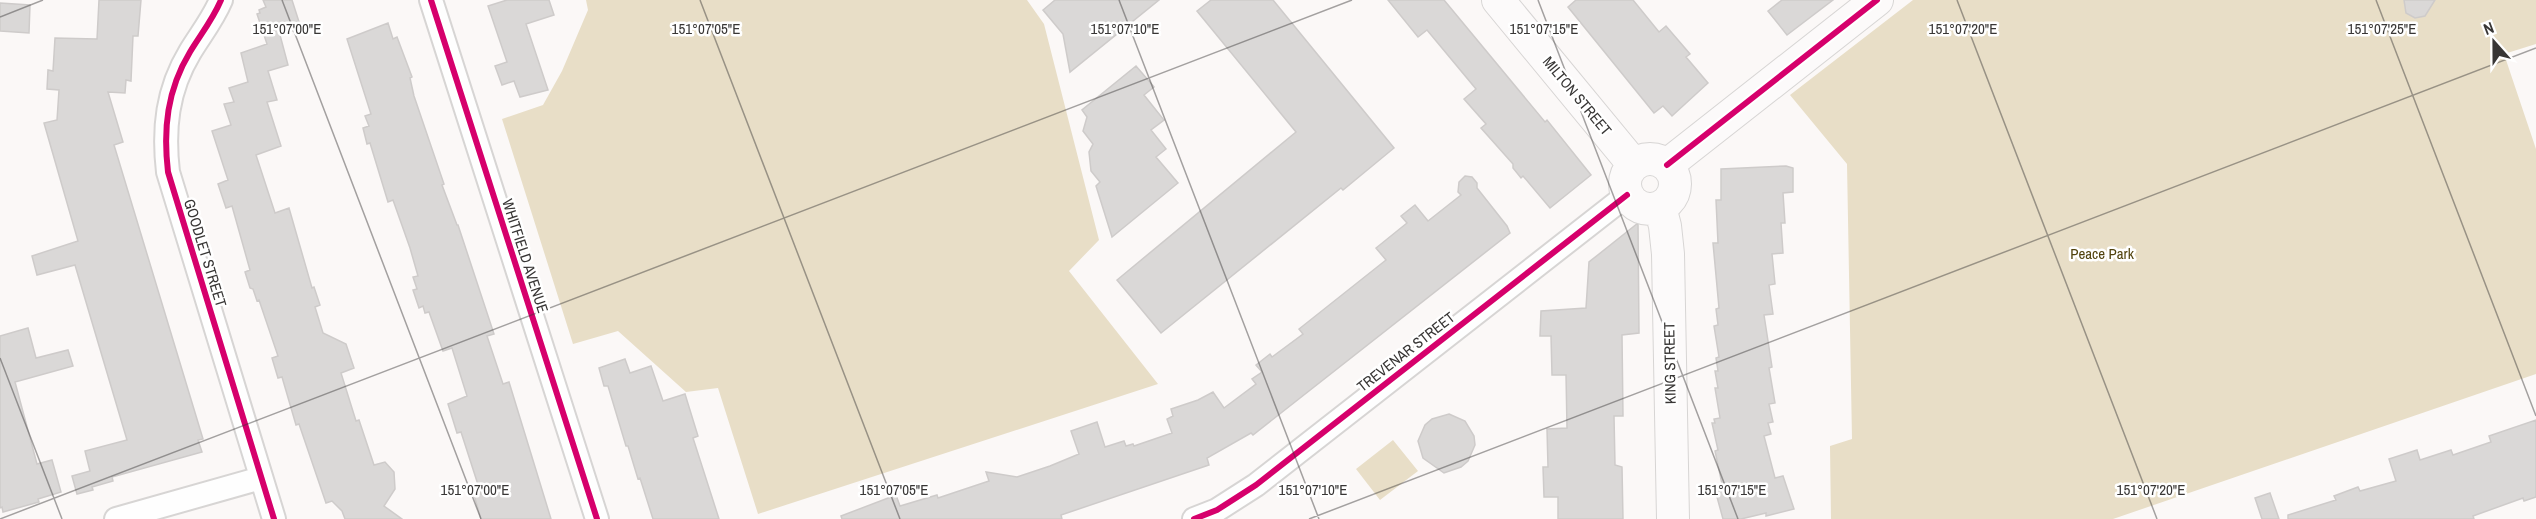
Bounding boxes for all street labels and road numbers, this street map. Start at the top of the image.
street label: MILTON STREET [1538,52,1617,140]
street label: GOODLET STREET [179,196,232,310]
street label: WHITFIELD AVENUE [497,196,554,316]
street label: TREVENAR STREET [1352,306,1459,396]
street label: KING STREET [1658,321,1681,404]

